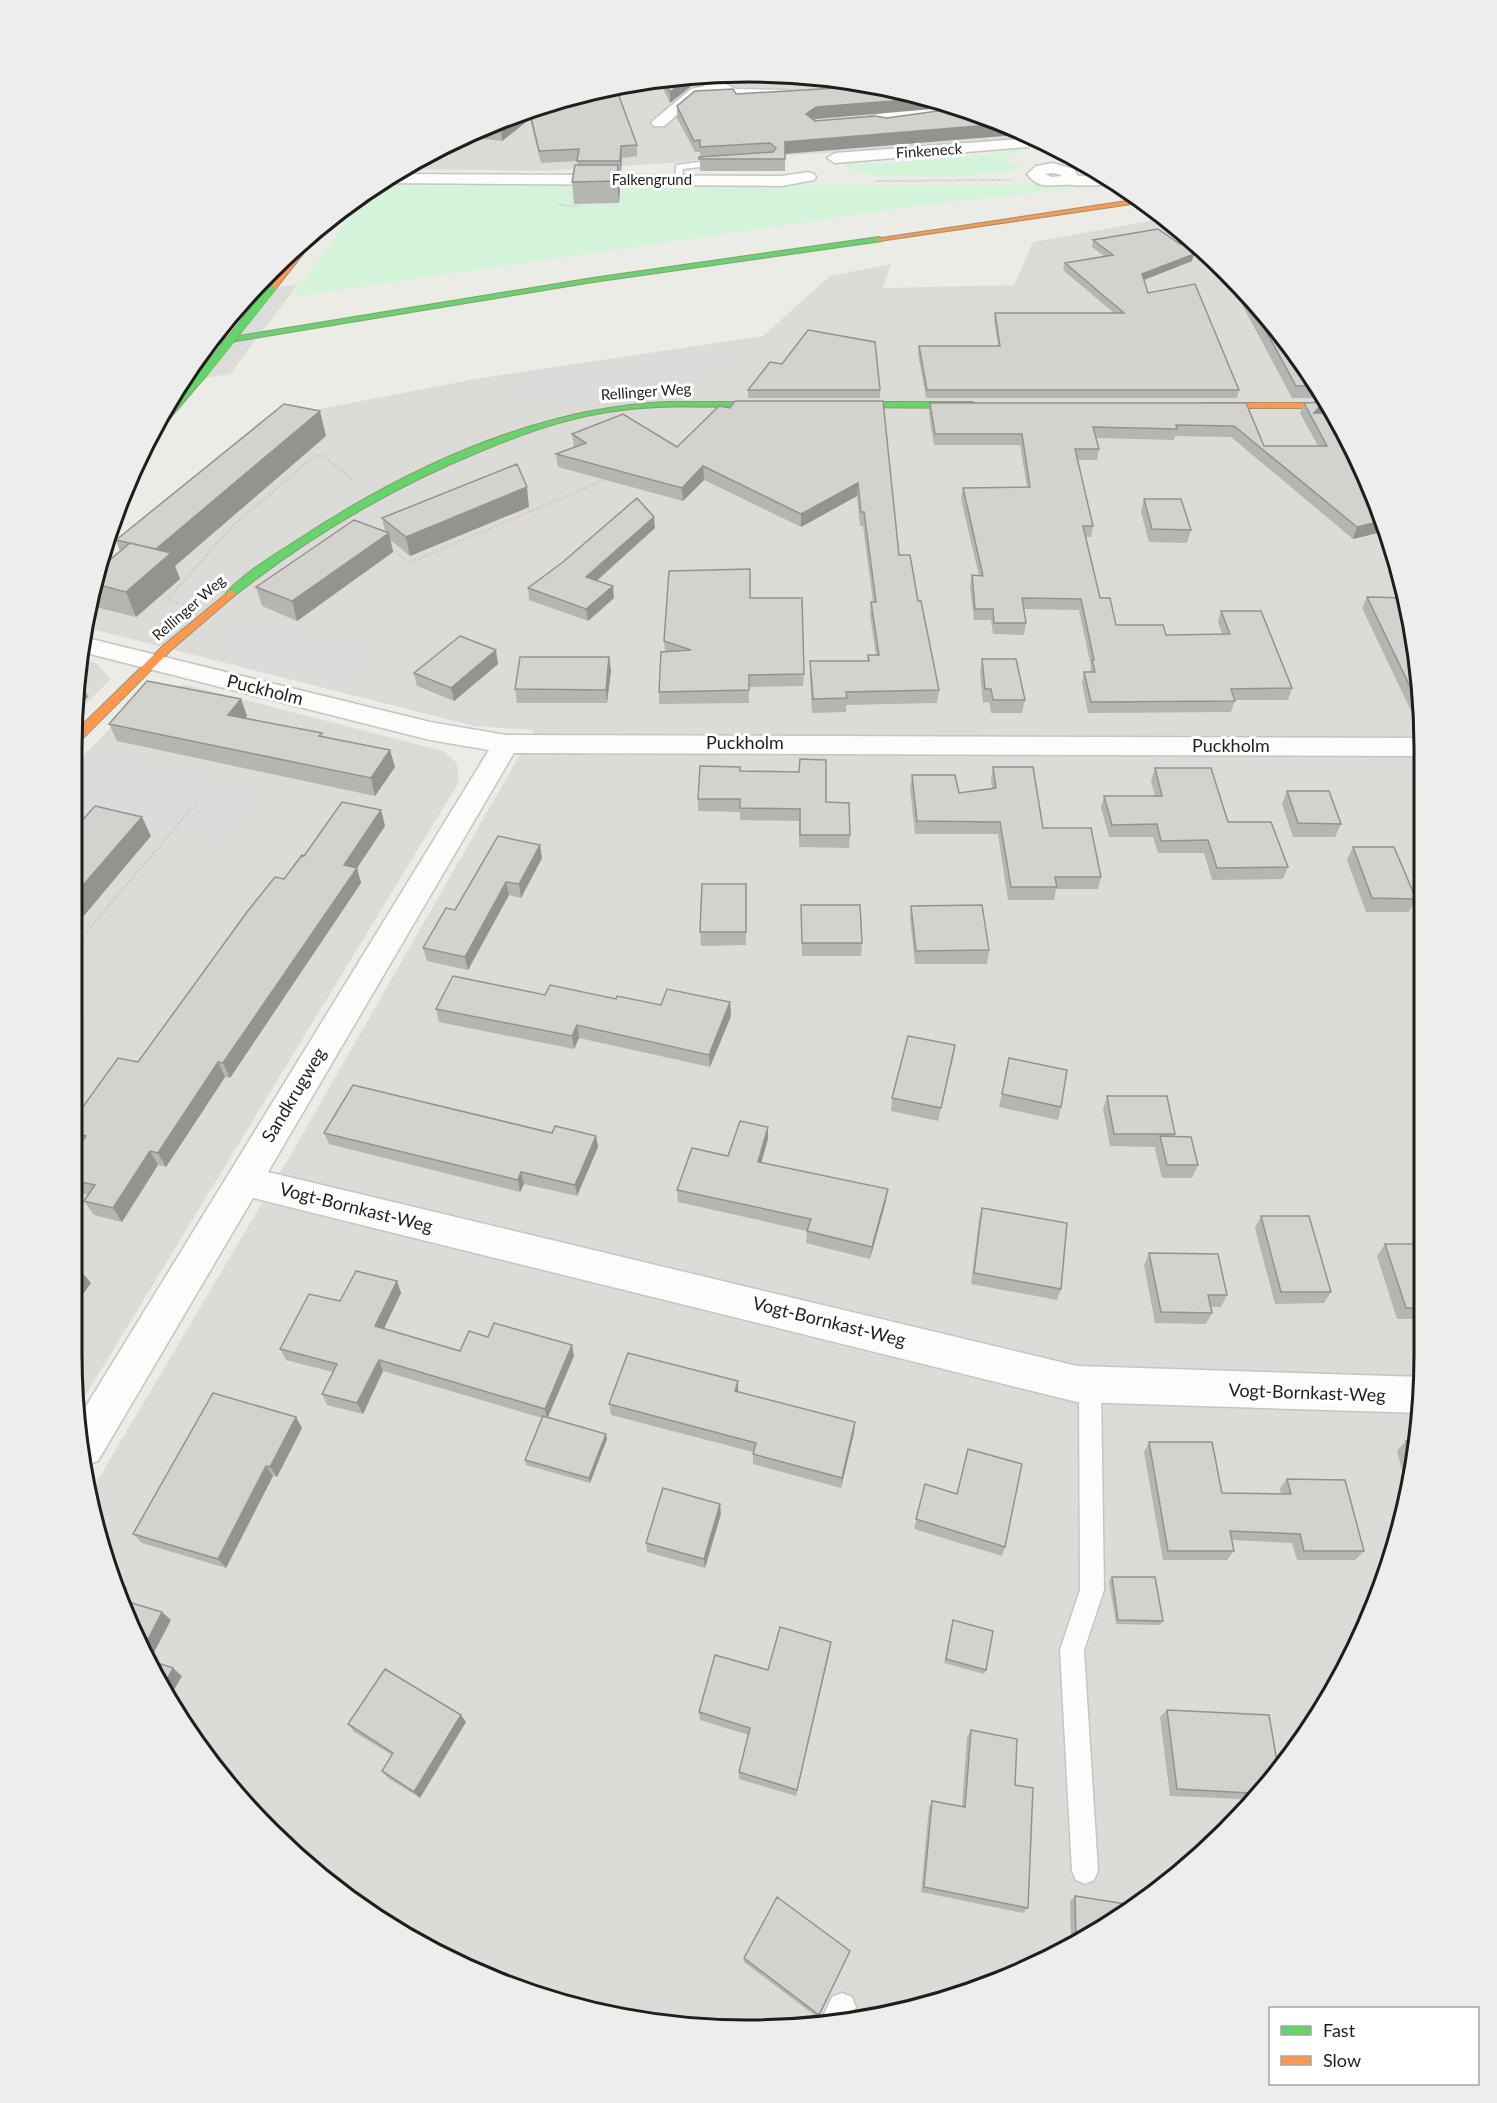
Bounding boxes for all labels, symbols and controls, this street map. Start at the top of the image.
street label: Finkeneck [895,139,963,161]
street label: Falkengrund [612,170,692,188]
street label: Rellinger Weg [600,379,692,403]
street label: Rellinger Weg [148,571,229,644]
street label: Puckholm [225,669,306,709]
street label: Puckholm [706,731,784,753]
street label: Puckholm [1192,734,1270,756]
street label: Sandkrugweg [256,1043,330,1146]
street label: Vogt-Bornkast-Weg [277,1177,435,1237]
street label: Vogt-Bornkast-Weg [750,1291,908,1351]
street label: Vogt-Bornkast-Weg [1228,1378,1386,1406]
legend [1269,2007,1479,2085]
text: Fast [1323,2019,1356,2041]
text: Slow [1323,2049,1361,2071]

